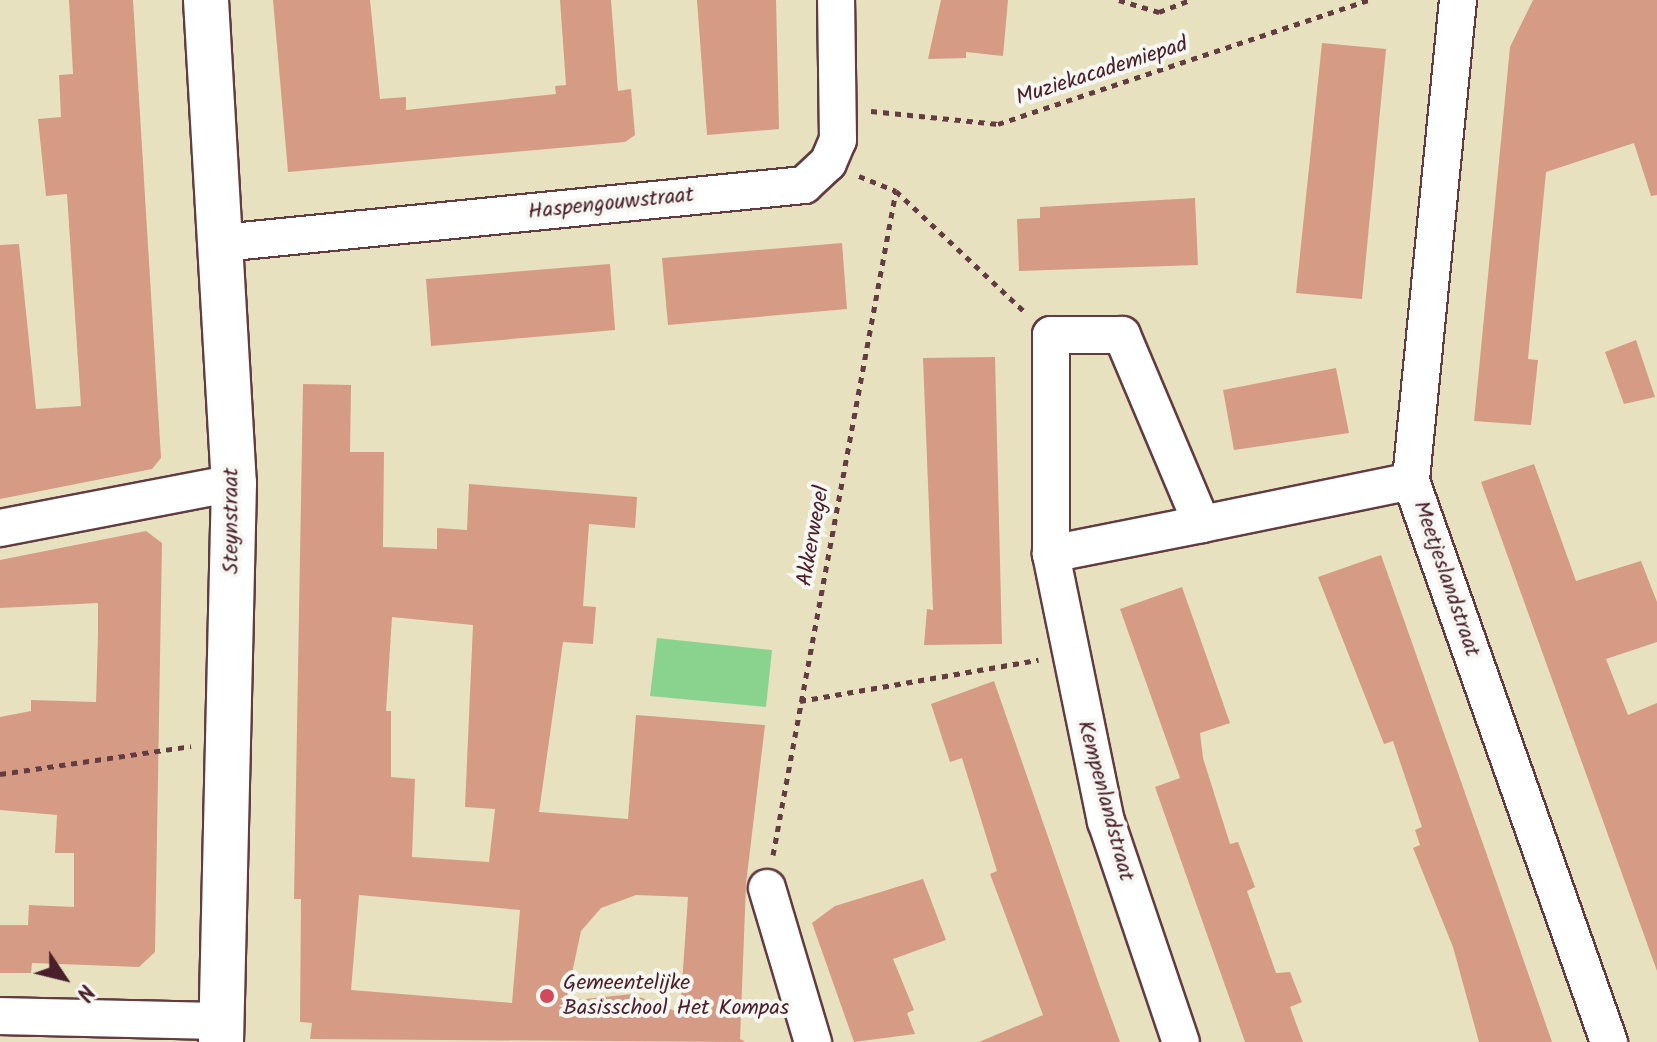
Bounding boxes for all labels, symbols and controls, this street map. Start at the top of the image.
street label: Muziekacademiepad [1013,32,1191,112]
street label: Haspengouwstraat [527,182,695,226]
street label: Steynstraat [219,468,245,574]
street label: Akkerwegel [792,484,836,588]
street label: Meetjeslandstraat [1407,498,1485,660]
street label: Kempenlandstraat [1071,718,1139,884]
north arrow [24,938,104,1018]
place label: Gemeentelijke Basisschool Het Kompas [563,970,789,1022]
text: N [66,976,102,1008]
marker: Gemeentelijke Basisschool Het Kompas [538,987,556,1005]

